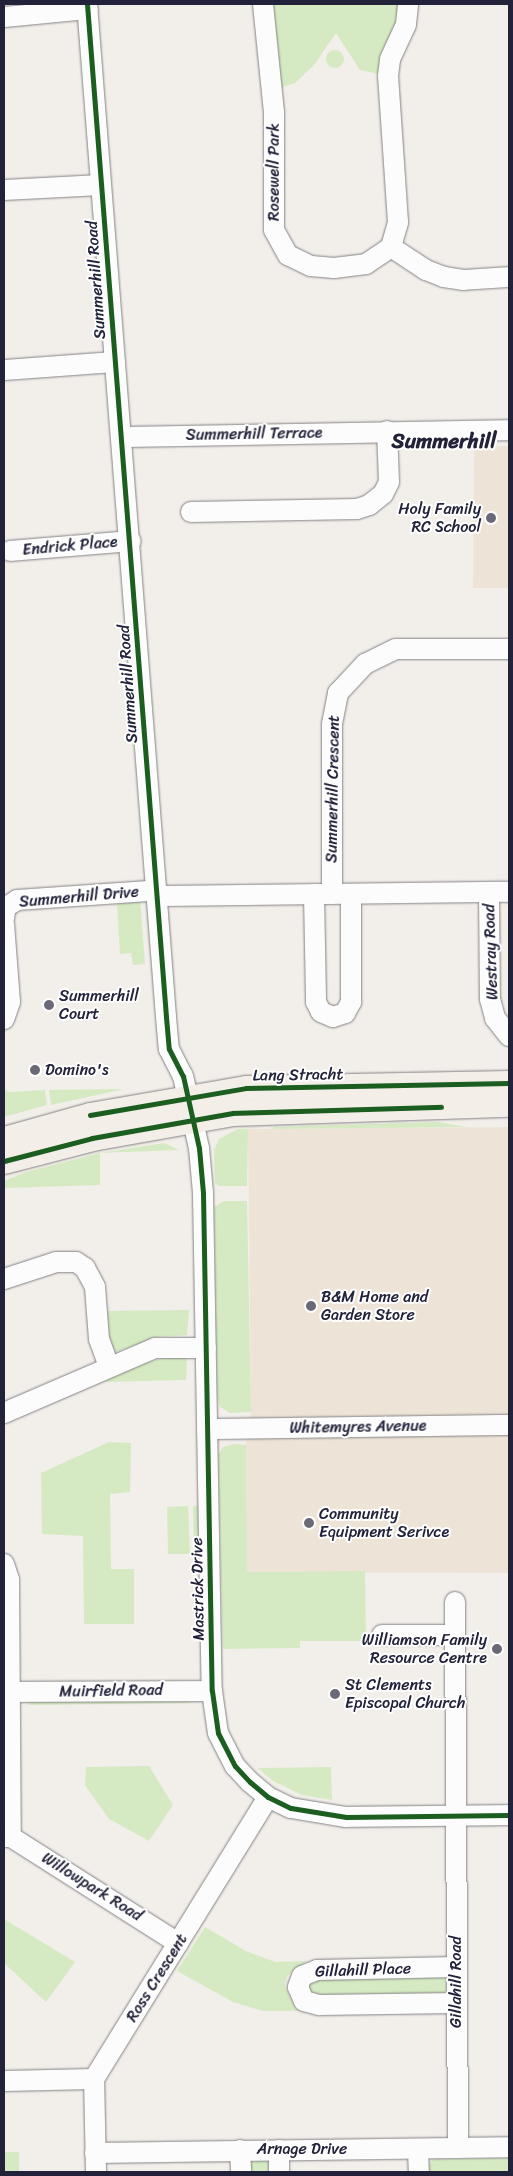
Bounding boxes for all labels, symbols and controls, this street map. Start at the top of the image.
street label: Rosewell Park [264,123,284,221]
street label: Summerhill Road [82,220,110,340]
street label: Summerhill Terrace [186,423,322,445]
district label: Summerhill [392,428,496,454]
place label: Holy Family RC School [398,499,481,537]
marker: Holy Family RC School [485,512,497,524]
street label: Endrick Place [21,532,119,560]
street label: Summerhill Road [114,624,142,744]
street label: Summerhill Crescent [322,715,344,863]
street label: Summerhill Drive [18,882,140,912]
street label: Westray Road [480,904,502,1000]
place label: Summerhill Court [59,986,139,1024]
marker: Summerhill Court [43,999,55,1011]
place label: Domino's [45,1060,109,1080]
marker: Domino's [29,1064,41,1076]
street label: Lang Stracht [252,1065,344,1085]
place label: B&M Home and Garden Store [321,1287,428,1325]
marker: B&M Home and Garden Store [305,1300,317,1312]
street label: Whitemyres Avenue [289,1416,427,1438]
place label: Community Equipment Serivce [319,1504,449,1542]
marker: Community Equipment Serivce [303,1517,315,1529]
street label: Mastrick Drive [188,1537,208,1641]
place label: Williamson Family Resource Centre [362,1630,487,1668]
marker: Williamson Family Resource Centre [491,1643,503,1655]
place label: St Clements Episcopal Church [345,1675,465,1713]
street label: Muirfield Road [59,1680,163,1702]
marker: St Clements Episcopal Church [329,1688,341,1700]
street label: Willowpark Road [38,1848,146,1926]
street label: Ross Crescent [122,1930,192,2026]
street label: Gillahill Road [446,1936,466,2028]
street label: Gillahill Place [315,1959,411,1981]
street label: Arnage Drive [257,2139,347,2159]

